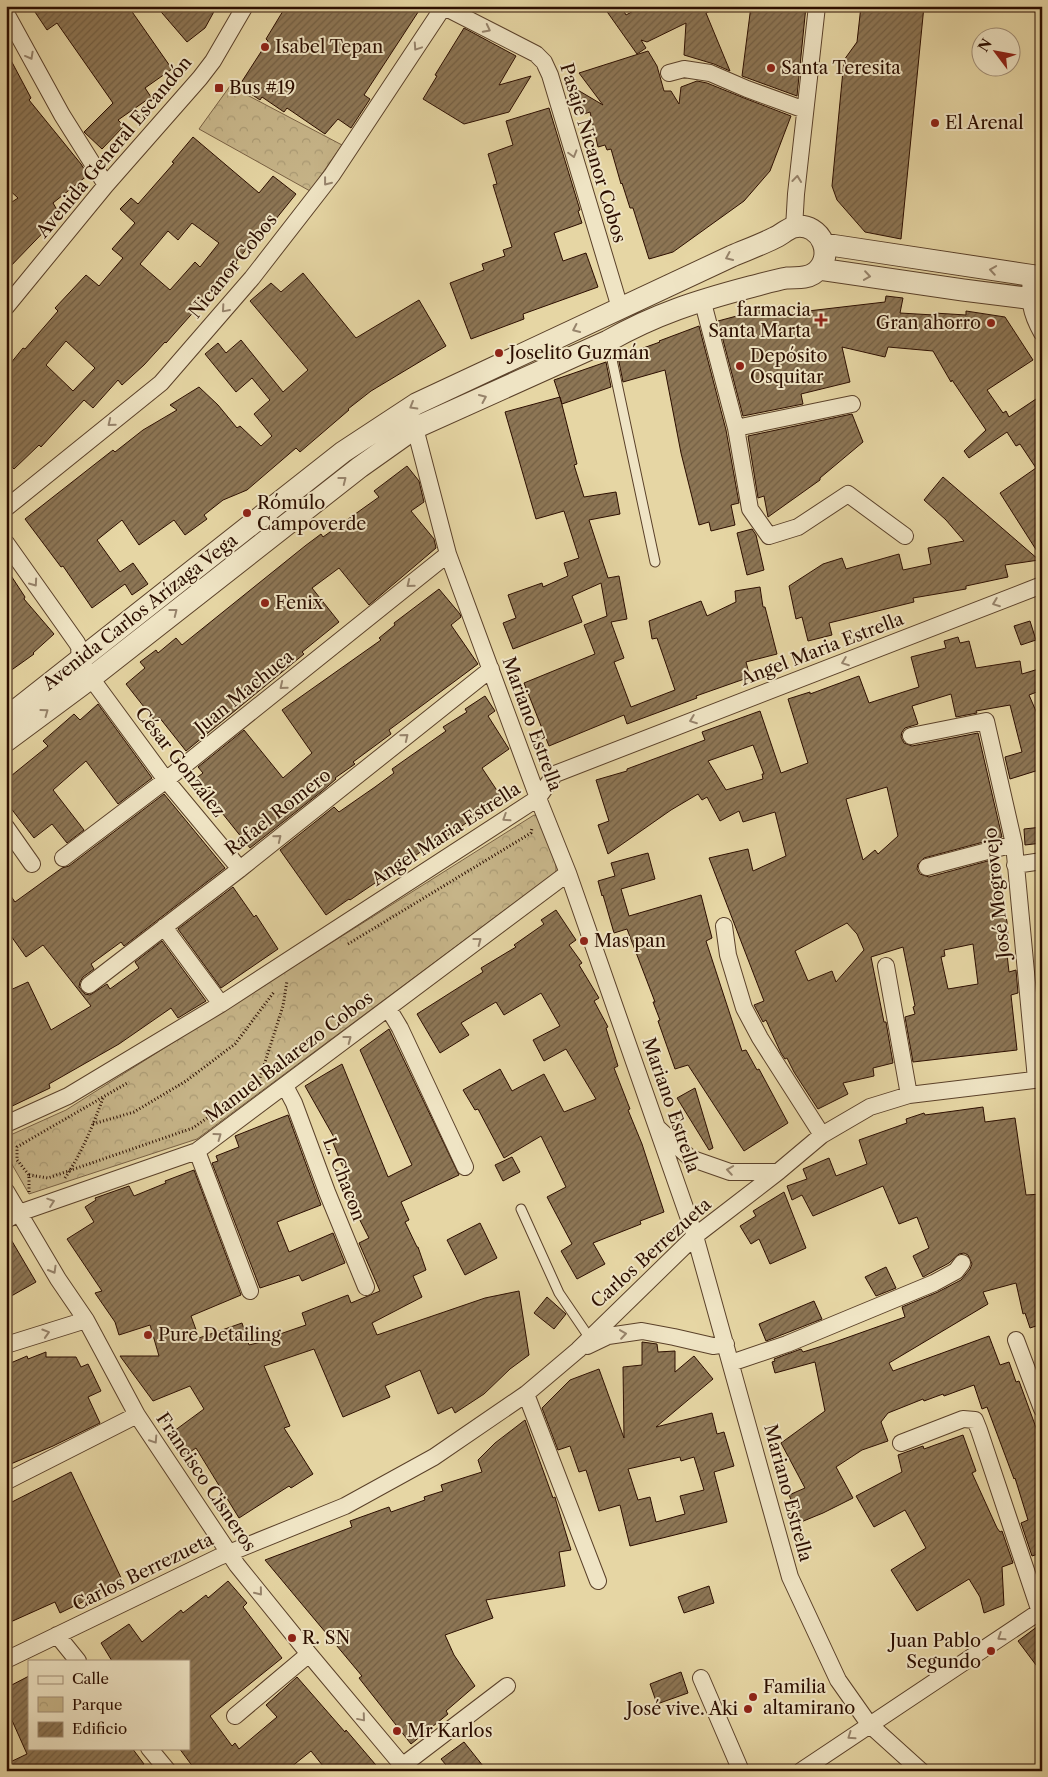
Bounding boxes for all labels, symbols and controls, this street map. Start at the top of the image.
one-way arrow [482,23,491,33]
north arrow [970,28,1020,78]
text: N [974,35,996,55]
place label: Isabel Tepan [275,36,383,58]
marker: Isabel Tepan [259,41,271,53]
one-way arrow [414,41,423,51]
one-way arrow [23,50,33,59]
street label: Avenida General Escandón [31,52,196,243]
place label: Santa Teresita [781,57,901,79]
street label: Pasaje Nicanor Cobos [555,61,631,245]
marker: Santa Teresita [765,62,777,74]
place label: Bus #19 [229,77,295,99]
marker: Bus #19 [213,82,225,94]
place label: El Arenal [945,112,1024,134]
marker: El Arenal [929,117,941,129]
one-way arrow [568,149,578,157]
one-way arrow [791,175,802,183]
one-way arrow [324,176,332,185]
street label: Nicanor Cobos [184,209,282,323]
one-way arrow [725,251,734,262]
one-way arrow [989,265,997,276]
one-way arrow [864,270,872,281]
place label: farmacia Santa Marta [708,299,811,342]
one-way arrow [222,303,231,312]
place label: Gran ahorro [876,312,981,334]
marker: farmacia Santa Marta [815,314,827,326]
marker: Gran ahorro [985,317,997,329]
one-way arrow [572,323,581,333]
place label: Joselito Guzmán [506,342,650,364]
place label: Depósito Osquitar [750,345,828,388]
marker: Joselito Guzmán [493,347,505,359]
marker: Depósito Osquitar [734,360,746,372]
one-way arrow [478,393,487,404]
one-way arrow [410,400,419,410]
one-way arrow [108,418,117,426]
one-way arrow [337,477,346,485]
place label: Rómulo Campoverde [257,492,366,535]
marker: Rómulo Campoverde [241,507,253,519]
street label: Avenida Carlos Arízaga Vega [37,529,242,695]
one-way arrow [28,577,37,587]
one-way arrow [407,579,416,587]
place label: Fenix [275,592,324,614]
marker: Fenix [259,597,271,609]
one-way arrow [992,597,1001,607]
street label: Angel Maria Estrella [736,608,907,691]
one-way arrow [168,610,177,618]
street label: Juan Machuca [188,645,298,741]
street label: Mariano Estrella [497,654,567,795]
one-way arrow [841,655,850,666]
one-way arrow [280,681,289,690]
street label: César González [130,703,230,821]
one-way arrow [40,708,49,718]
one-way arrow [689,714,698,724]
one-way arrow [399,734,409,743]
street label: Rafael Romero [221,764,335,860]
street label: Angel Maria Estrella [367,777,525,891]
one-way arrow [503,812,512,822]
street label: José Mogrovejo [979,826,1015,963]
one-way arrow [272,836,281,844]
place label: Mas pan [594,930,666,952]
marker: Mas pan [578,935,590,947]
one-way arrow [472,938,481,946]
street label: Manuel Balarezo Cobos [201,987,377,1127]
street label: Mariano Estrella [638,1035,705,1176]
one-way arrow [342,1036,351,1044]
one-way arrow [212,1133,222,1142]
street label: L. Chacon [318,1134,370,1224]
one-way arrow [725,1166,734,1176]
street label: Carlos Berrezueta [586,1193,716,1313]
one-way arrow [47,1198,55,1208]
one-way arrow [47,1265,57,1274]
place label: Pure Detailing [158,1324,281,1346]
one-way arrow [41,1328,50,1338]
marker: Pure Detailing [142,1329,154,1341]
one-way arrow [620,1329,628,1340]
street label: Francisco Cisneros [151,1408,261,1556]
street label: Mariano Estrella [759,1422,817,1565]
one-way arrow [147,1435,157,1444]
street label: Carlos Berrezueta [69,1528,217,1616]
one-way arrow [253,1586,261,1595]
place label: R. SN [302,1627,351,1649]
place label: Juan Pablo Segundo [887,1630,981,1673]
one-way arrow [997,1631,1007,1640]
marker: R. SN [286,1632,298,1644]
marker: Juan Pablo Segundo [985,1645,997,1657]
legend [28,1660,190,1750]
text: Calle [72,1669,109,1688]
place label: Familia altamirano [763,1676,855,1719]
marker: Familia altamirano [747,1691,759,1703]
text: Parque [72,1695,122,1714]
place label: José vive. Aki [623,1698,739,1720]
marker: José vive. Aki [742,1703,754,1715]
one-way arrow [356,1712,365,1721]
text: Edificio [72,1719,127,1738]
place label: Mr Karlos [407,1720,493,1742]
marker: Mr Karlos [391,1725,403,1737]
one-way arrow [847,1730,857,1739]

